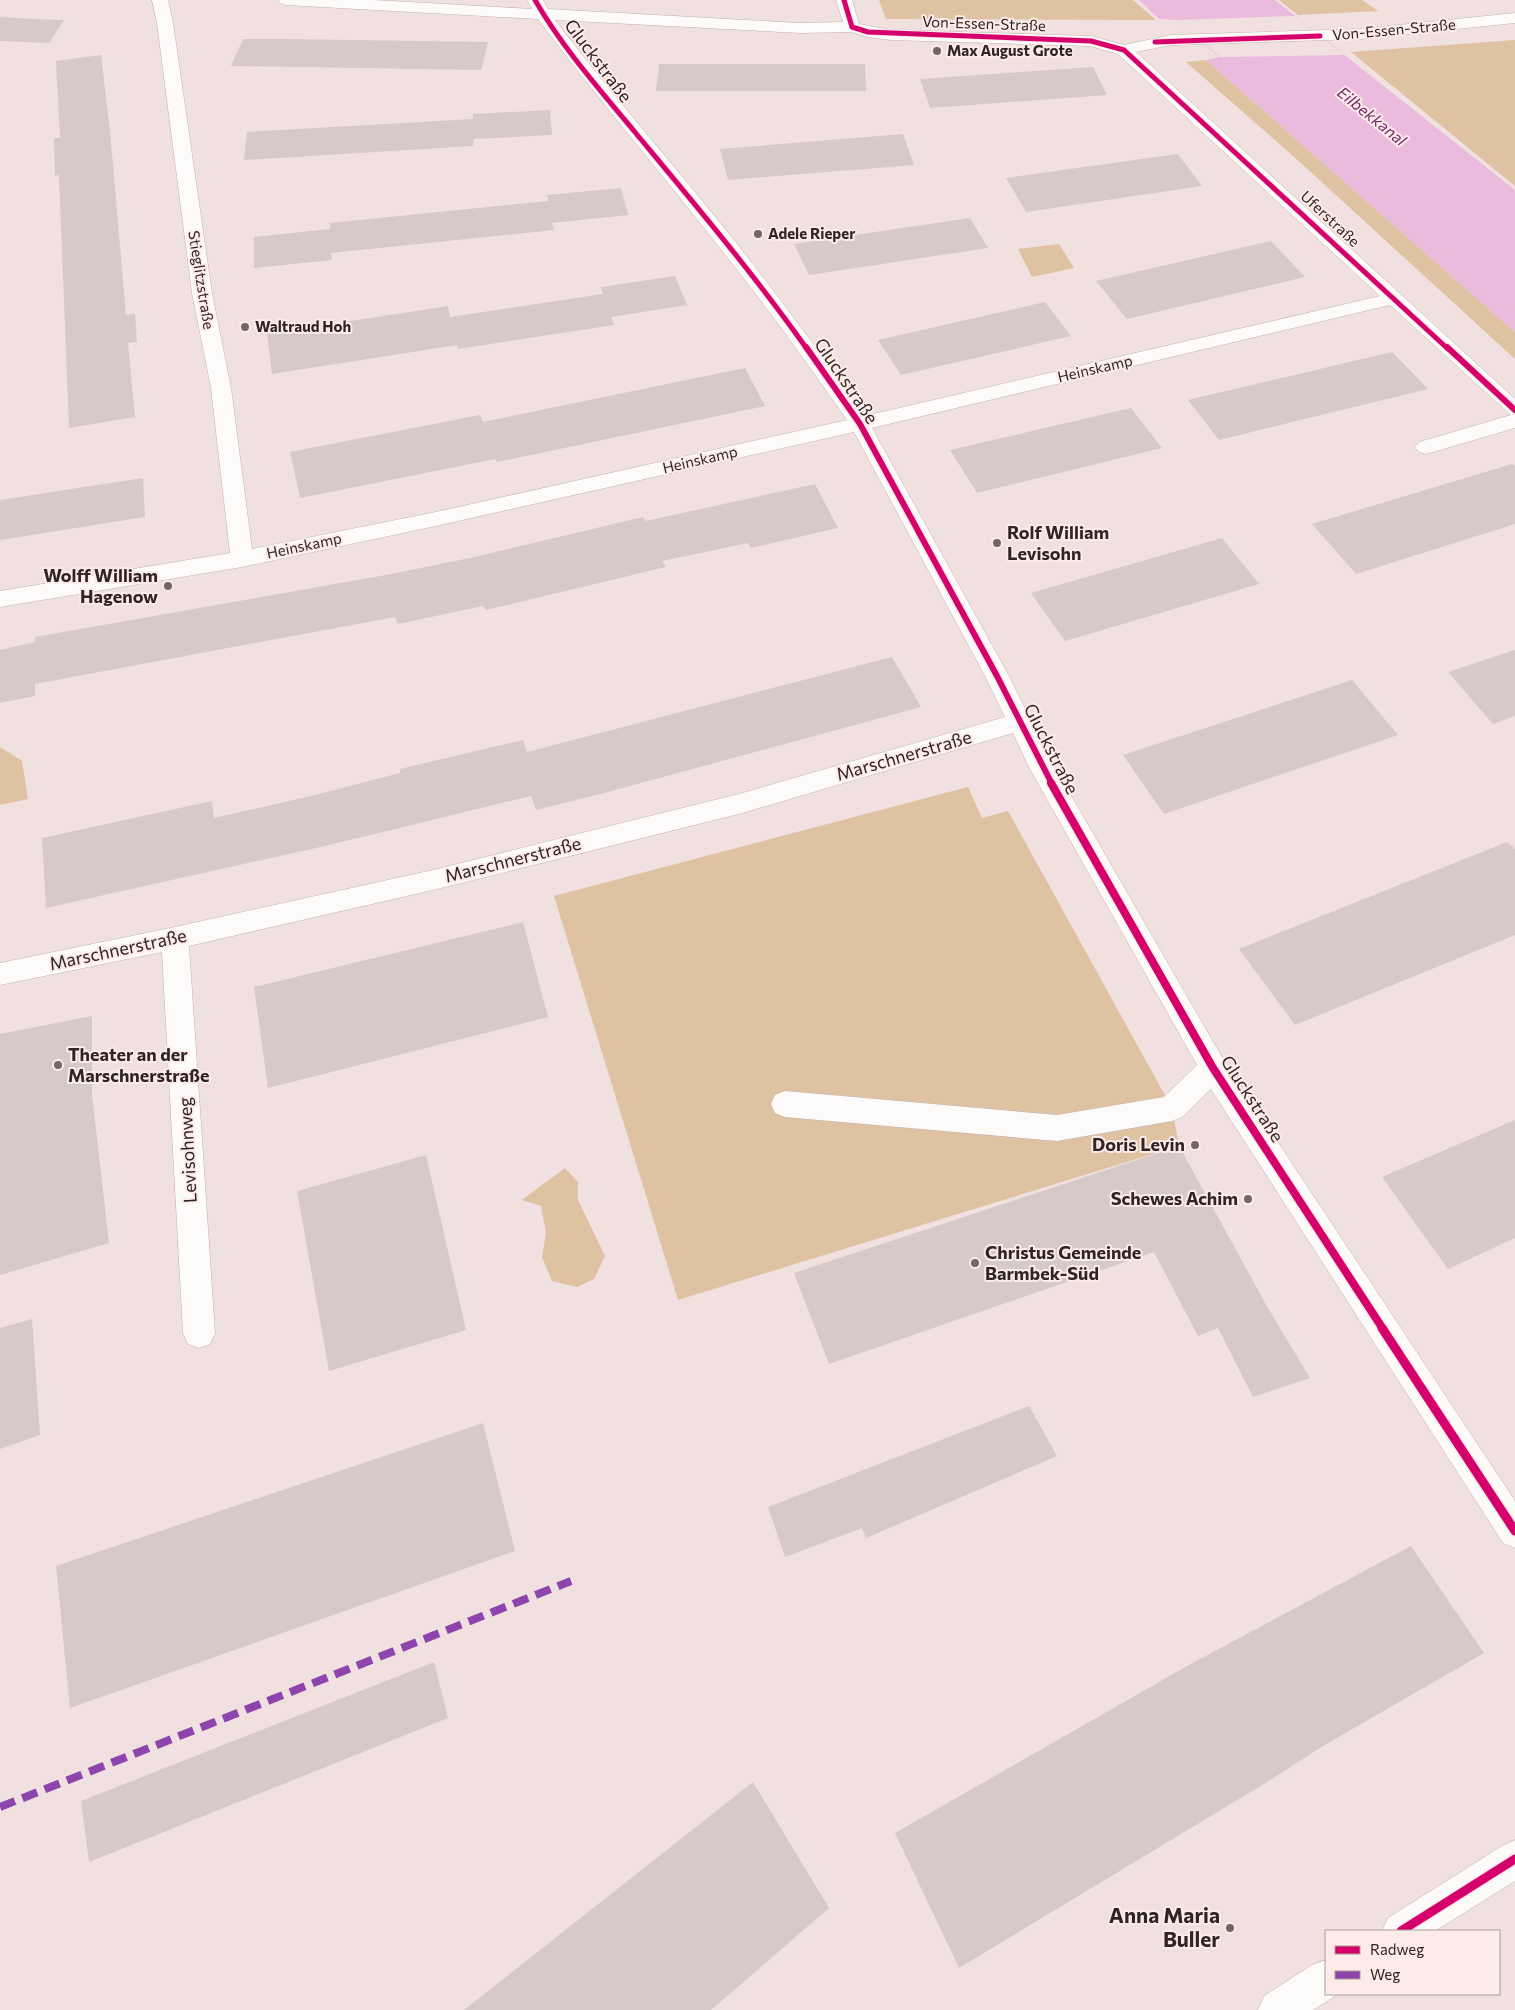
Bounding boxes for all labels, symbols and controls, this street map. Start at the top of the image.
street label: Von-Essen-Straße [922,12,1046,34]
street label: Gluckstraße [560,14,637,106]
street label: Von-Essen-Straße [1331,15,1457,43]
place label: Max August Grote [947,41,1073,59]
marker: Max August Grote [931,45,943,57]
water label: Eilbekkanal [1334,82,1411,150]
street label: Uferstraße [1298,187,1364,250]
place label: Adele Rieper [768,224,855,242]
marker: Adele Rieper [752,228,764,240]
street label: Stieglitzstraße [185,229,219,331]
place label: Waltraud Hoh [255,317,351,335]
marker: Waltraud Hoh [239,321,251,333]
street label: Gluckstraße [810,333,884,428]
street label: Heinskamp [1056,351,1134,385]
street label: Heinskamp [661,442,739,476]
place label: Rolf William Levisohn [1007,521,1109,564]
street label: Heinskamp [265,528,343,562]
marker: Rolf William Levisohn [991,537,1003,549]
place label: Wolff William Hagenow [43,564,158,607]
marker: Wolff William Hagenow [162,580,174,592]
street label: Gluckstraße [1020,700,1084,798]
street label: Marschnerstraße [834,725,974,785]
street label: Marschnerstraße [442,831,583,887]
street label: Marschnerstraße [47,924,188,974]
place label: Theater an der Marschnerstraße [68,1043,210,1086]
street label: Gluckstraße [1217,1051,1289,1146]
marker: Theater an der Marschnerstraße [52,1059,64,1071]
street label: Levisohnweg [173,1096,201,1204]
place label: Doris Levin [1092,1133,1185,1155]
marker: Doris Levin [1189,1139,1201,1151]
place label: Schewes Achim [1111,1187,1238,1209]
marker: Schewes Achim [1242,1193,1254,1205]
place label: Christus Gemeinde Barmbek-Süd [985,1241,1141,1284]
marker: Christus Gemeinde Barmbek-Süd [969,1257,981,1269]
place label: Anna Maria Buller [1109,1902,1220,1951]
marker: Anna Maria Buller [1224,1922,1236,1934]
legend [1325,1930,1500,1995]
text: Radweg [1370,1940,1424,1958]
text: Weg [1370,1965,1400,1983]

